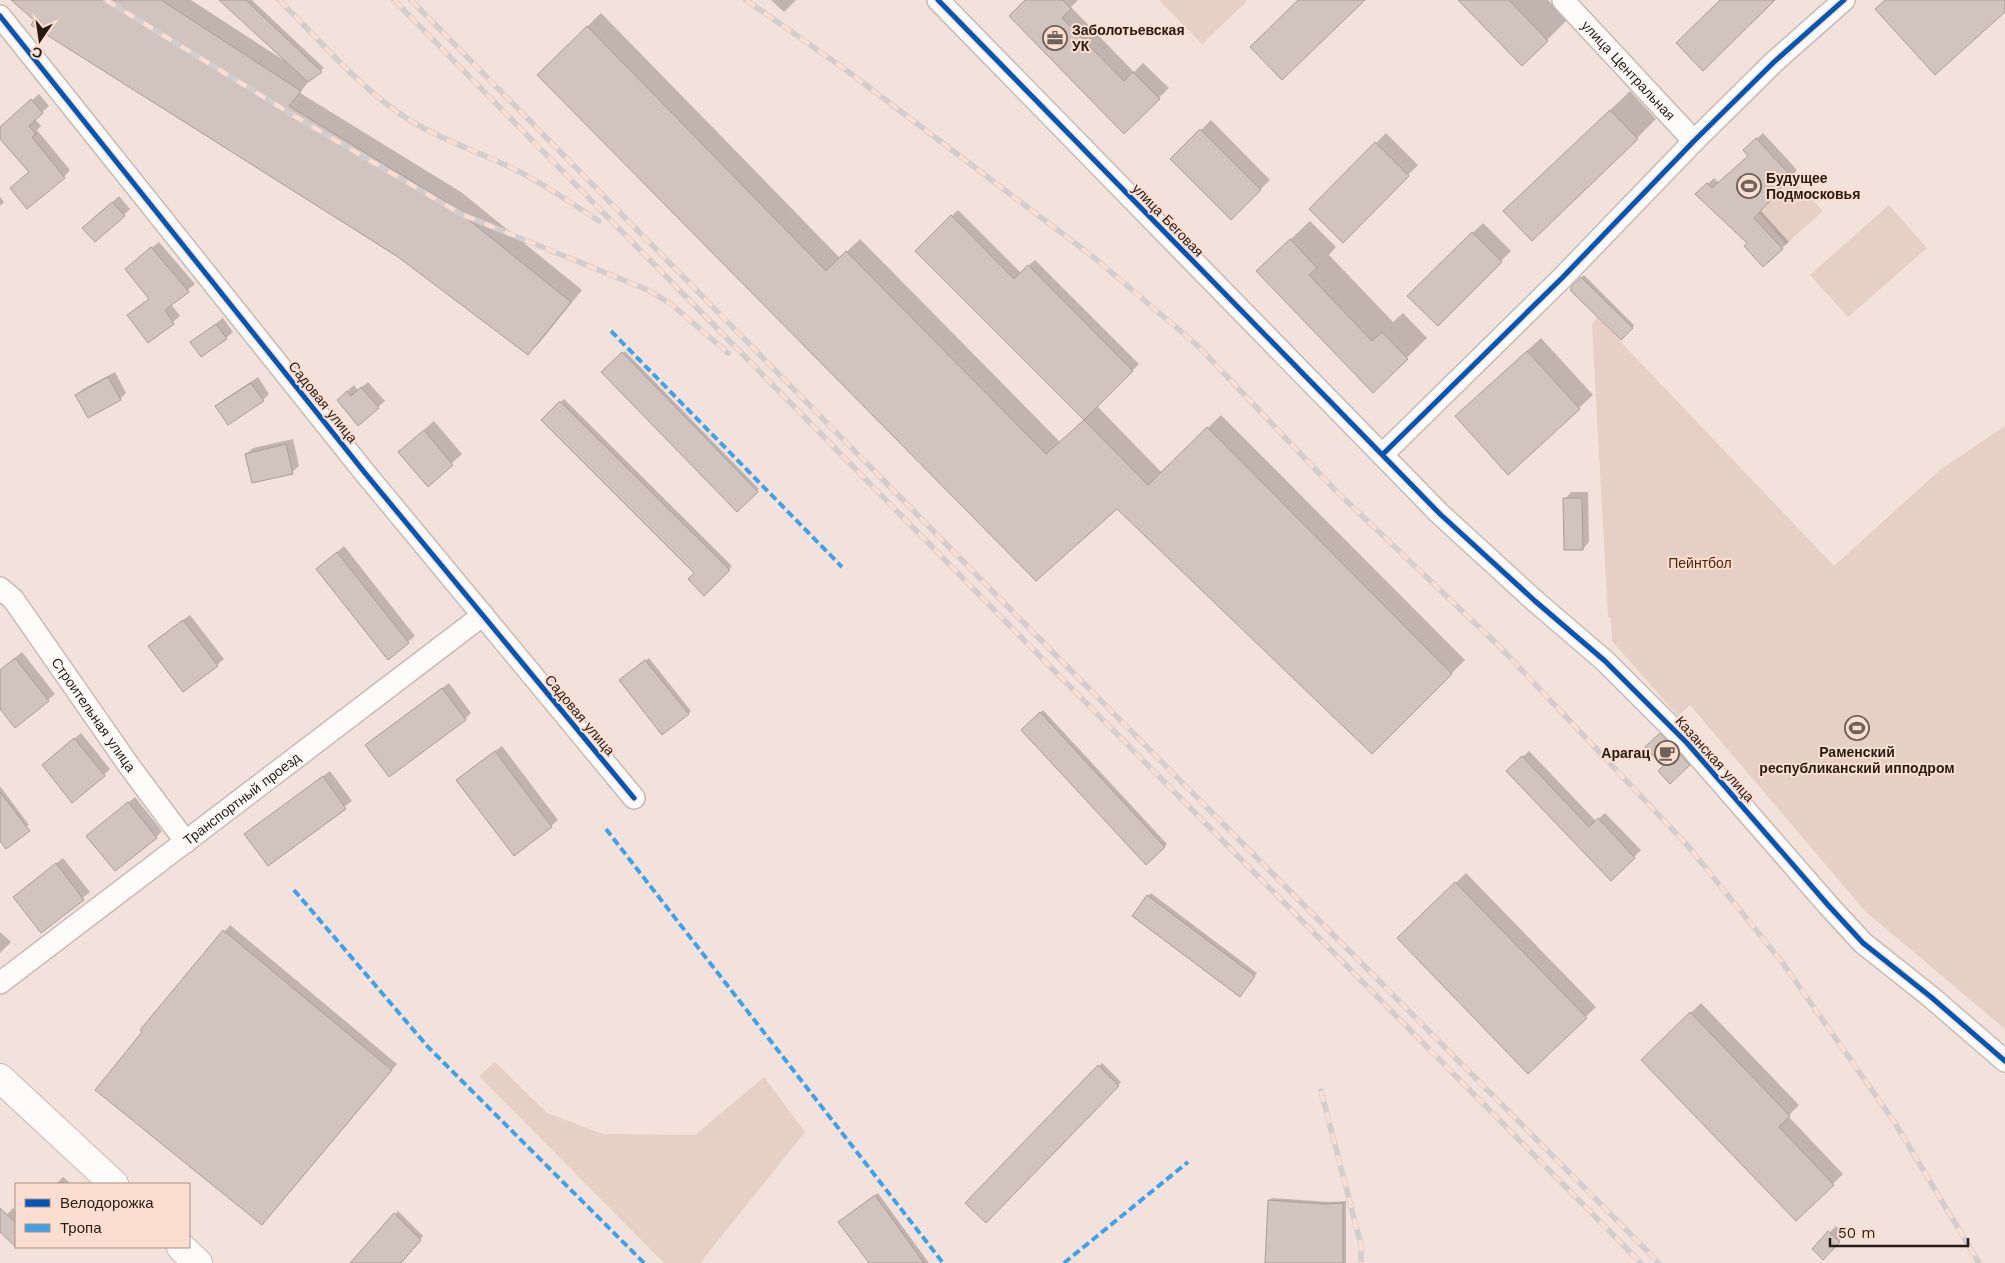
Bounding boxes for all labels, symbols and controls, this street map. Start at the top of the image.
north arrow [15,15,65,65]
street label: улица Центральная [1578,17,1678,123]
place label: Заболотьевская УК [1072,22,1185,54]
office icon: Заболотьевская УК [1042,25,1068,51]
text: С [30,44,44,62]
place label: Будущее Подмосковья [1766,170,1860,202]
sports icon: Будущее Подмосковья [1736,173,1762,199]
street label: улица Беговая [1129,180,1207,260]
street label: Садовая улица [285,358,361,446]
park label: Пейнтбол [1668,555,1732,571]
street label: Строительная улица [48,655,139,775]
street label: Садовая улица [542,672,618,759]
street label: Казанская улица [1672,713,1758,805]
sports icon: Раменский республиканский ипподром [1844,715,1870,741]
cafe icon: Арагац [1654,740,1680,766]
place label: Раменский республиканский ипподром [1759,744,1955,776]
place label: Арагац [1601,745,1650,761]
street label: Транспортный проезд [180,749,303,848]
legend [15,1183,190,1248]
text: Велодорожка [60,1194,154,1212]
scale bar [1830,1216,1968,1248]
text: Тропа [60,1219,102,1237]
text: 50 m [1838,1224,1875,1242]

